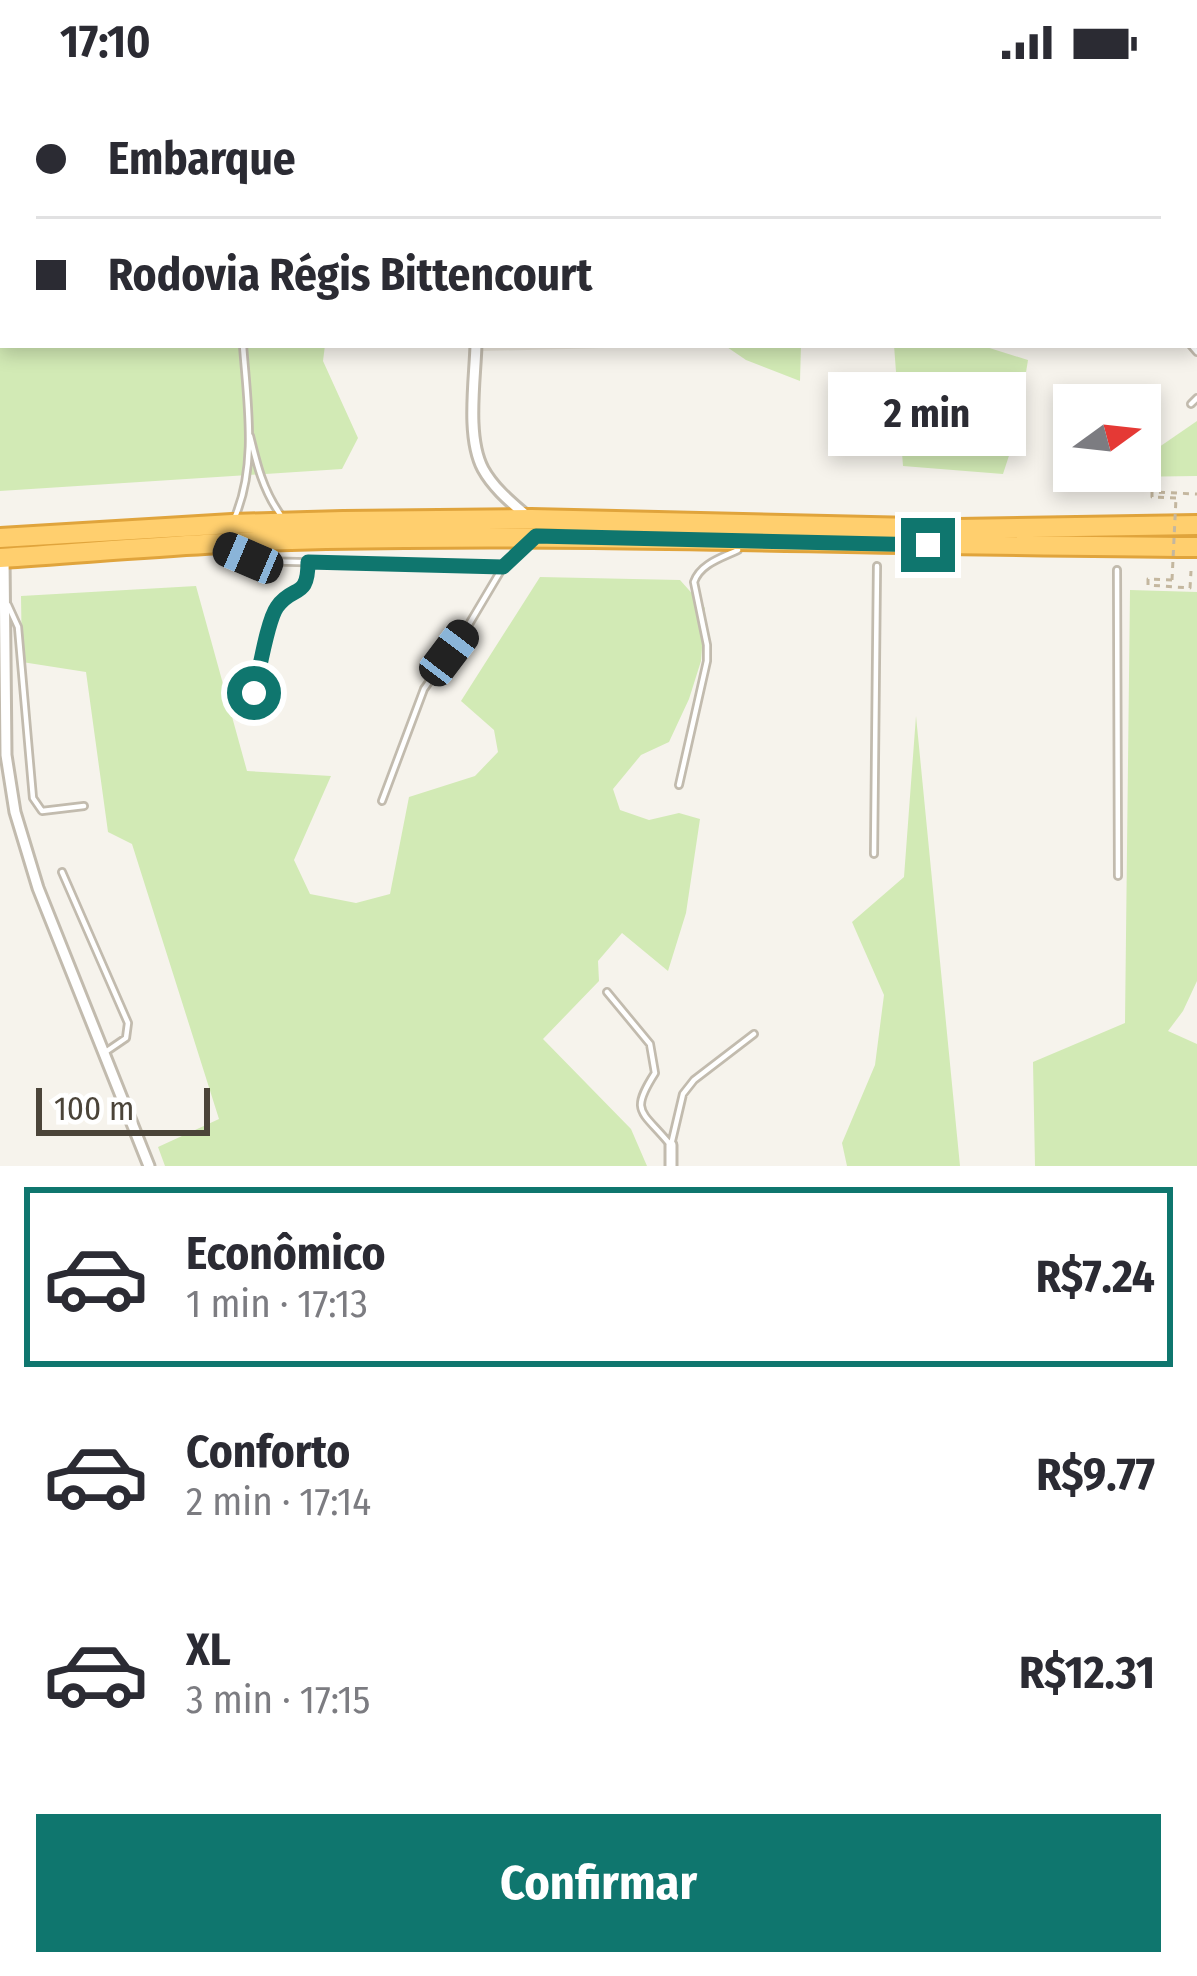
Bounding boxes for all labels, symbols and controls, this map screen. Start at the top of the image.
text: 17:10 [60,15,151,69]
text: Embarque [108,132,296,186]
text: Rodovia Régis Bittencourt [108,248,592,302]
callout: 2 min [829,371,1027,455]
north arrow [1053,384,1161,492]
map controls [1053,384,1161,492]
text: 2 min [884,391,970,437]
route end [901,518,955,572]
car [208,527,288,589]
car [413,613,485,693]
route start [227,666,281,720]
scale bar [36,1082,210,1135]
text: 100 m [54,1089,134,1129]
icon: car [42,1223,150,1331]
text: Econômico [186,1227,386,1281]
text: R$7.24 [1036,1250,1155,1304]
text: 1 min · 17:13 [186,1281,368,1327]
icon: car [42,1421,150,1529]
text: Conforto [186,1425,350,1479]
text: R$9.77 [1036,1448,1155,1502]
text: 2 min · 17:14 [186,1479,371,1525]
icon: car [42,1619,150,1727]
text: XL [186,1623,231,1677]
text: R$12.31 [1019,1646,1155,1700]
text: 3 min · 17:15 [186,1677,371,1723]
button: Confirmar [36,1814,1161,1952]

